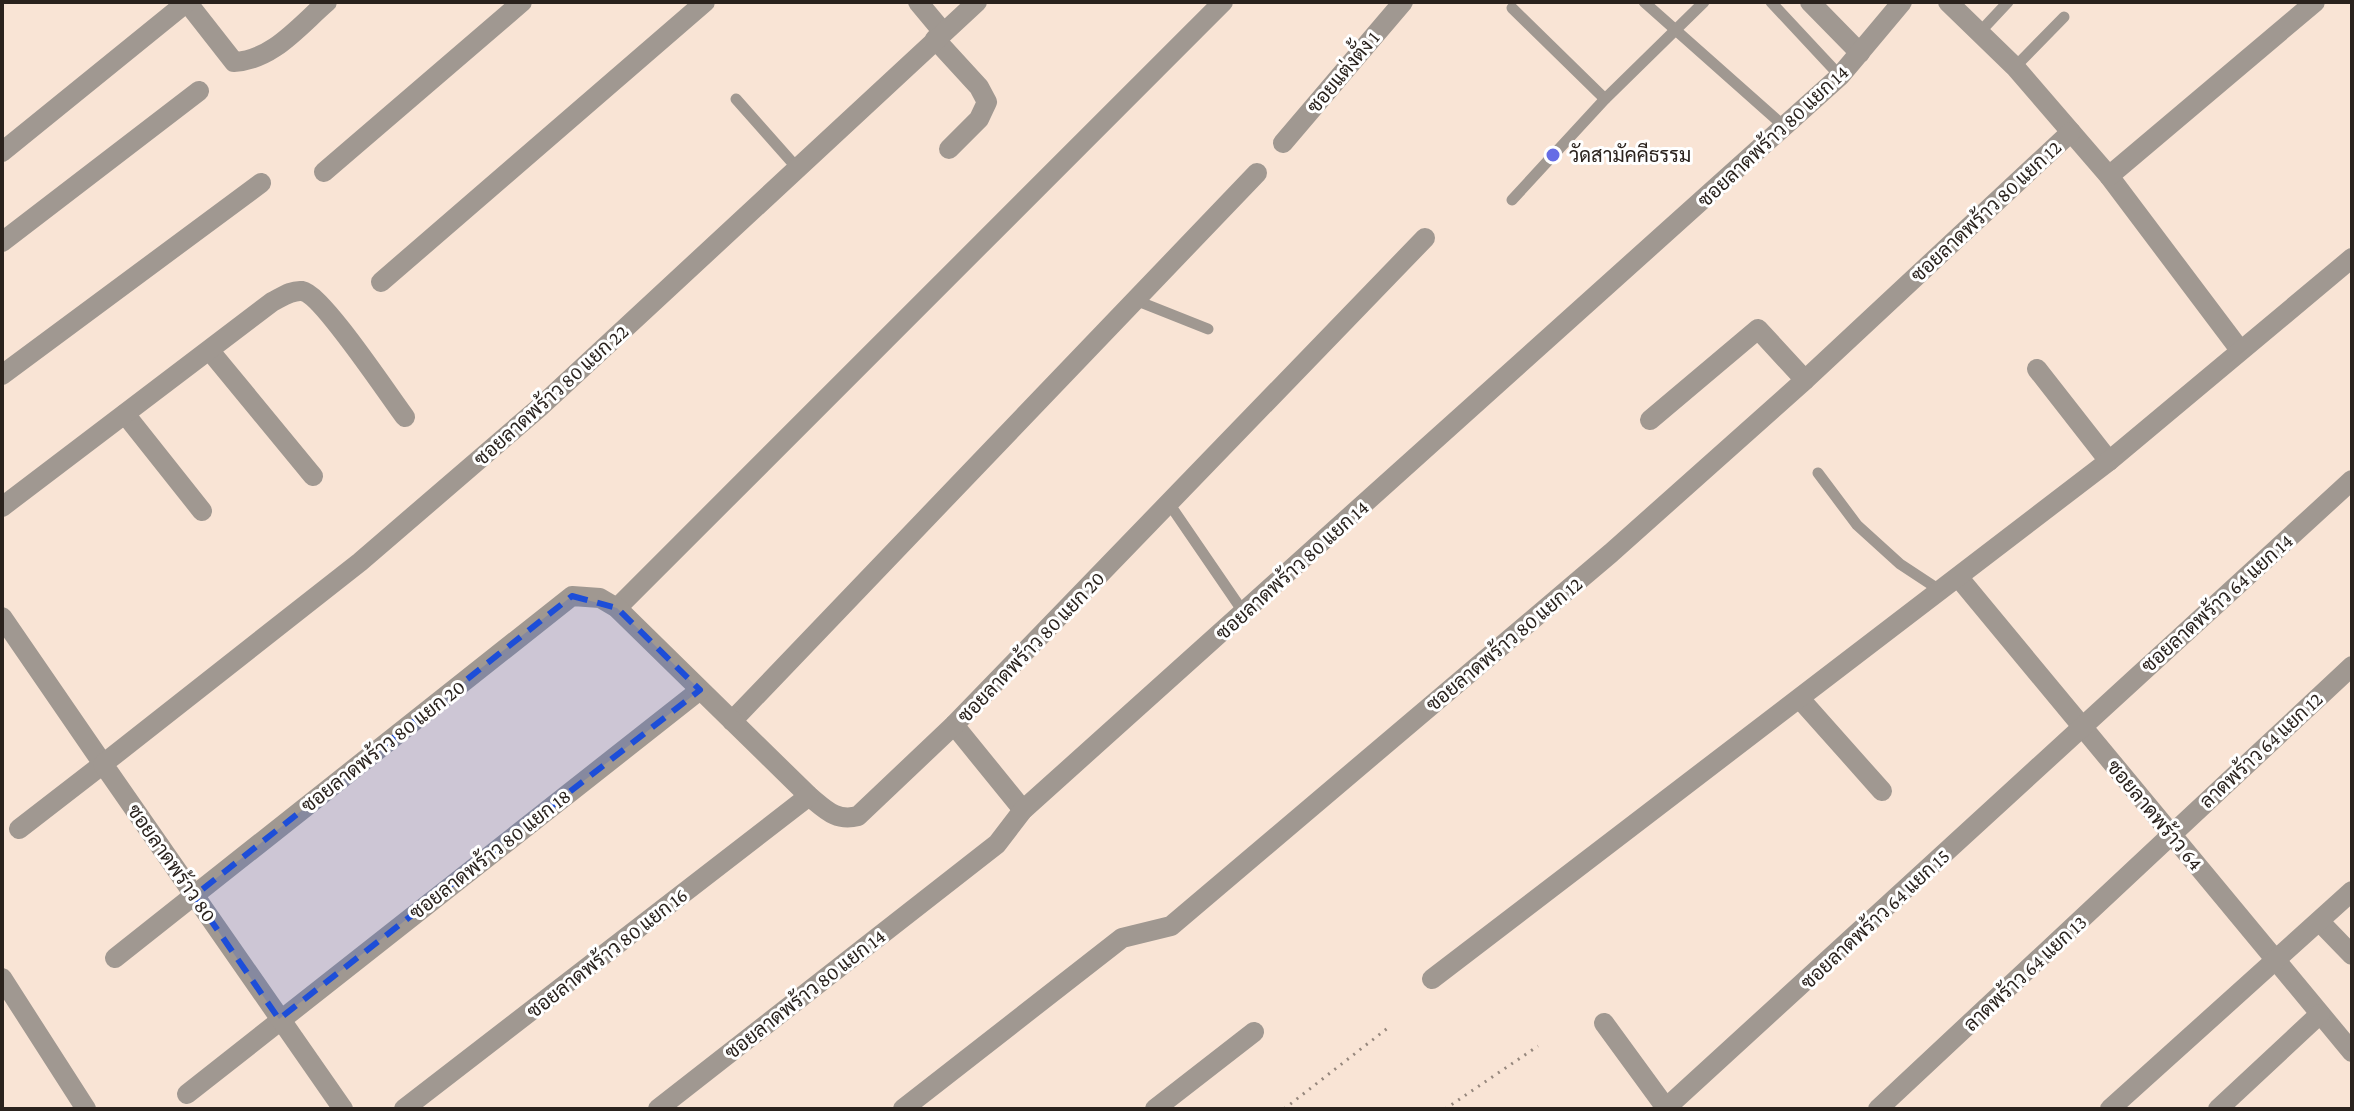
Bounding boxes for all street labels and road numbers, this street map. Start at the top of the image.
street label: ซอยแต่งตั้ง 1 [1298,23,1384,117]
street label: ซอยลาดพร้าว 80 แยก 14 [1693,60,1853,211]
street label: ซอยลาดพร้าว 80 แยก 12 [1906,135,2065,286]
street label: ซอยลาดพร้าว 80 แยก 22 [469,319,632,470]
street label: ซอยลาดพร้าว 80 แยก 14 [1211,495,1373,644]
street label: ซอยลาดพร้าว 64 แยก 14 [2136,529,2297,677]
street label: ซอยลาดพร้าว 80 แยก 20 [952,566,1109,727]
street label: ซอยลาดพร้าว 80 แยก 12 [1421,572,1586,716]
street label: ซอยลาดพร้าว 80 แยก 20 [296,675,469,817]
street label: ลาดพร้าว 64 แยก 12 [2194,687,2327,812]
street label: ซอยลาดพร้าว 64 [2103,755,2208,874]
street label: ซอยลาดพร้าว 80 แยก 18 [405,784,575,924]
street label: ซอยลาดพร้าว 80 [123,799,222,926]
street label: ซอยลาดพร้าว 64 แยก 15 [1796,844,1954,994]
street label: ซอยลาดพร้าว 80 แยก 16 [522,883,692,1022]
street label: ลาดพร้าว 64 แยก 13 [1959,910,2091,1035]
street label: ซอยลาดพร้าว 80 แยก 14 [720,924,890,1063]

